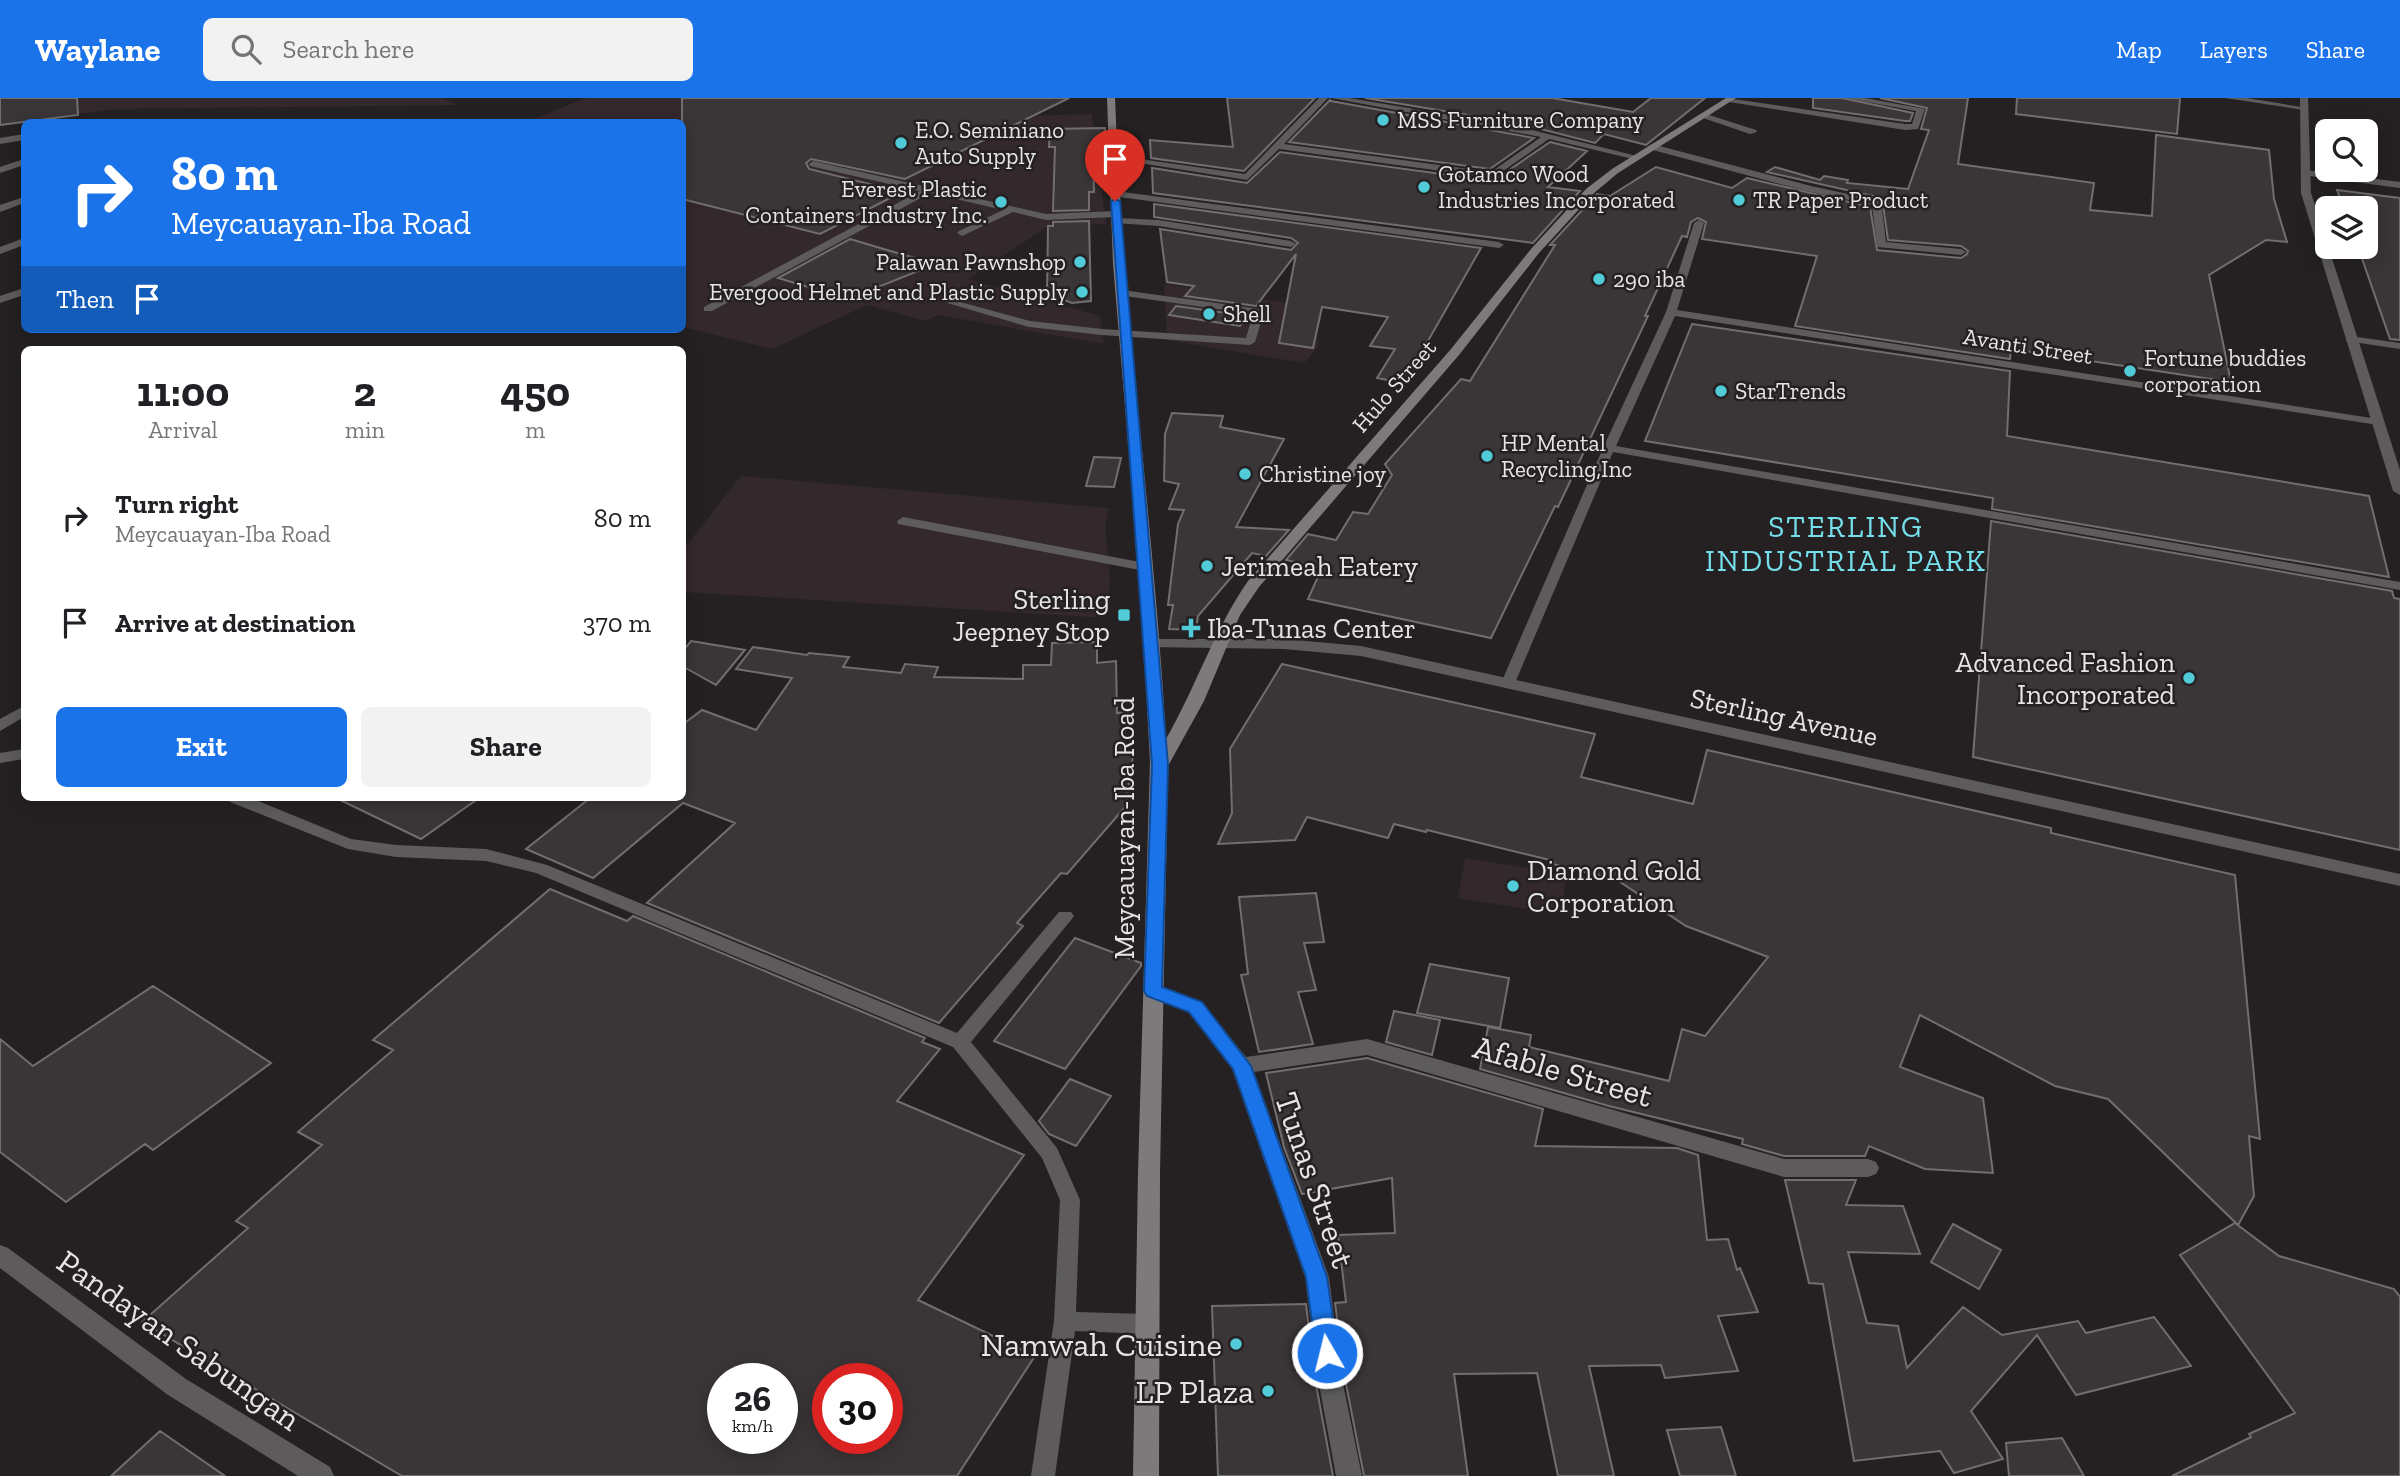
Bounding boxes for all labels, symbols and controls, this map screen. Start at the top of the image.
search box [203,18,693,81]
text: Waylane [35,30,161,69]
icon: search [227,30,265,68]
text: Search here [283,33,414,65]
text: Map [2116,35,2162,64]
text: Layers [2200,35,2268,64]
text: Share [2306,35,2365,64]
place label: MSS Furniture Company [1397,106,1644,134]
marker: MSS Furniture Company [1375,112,1391,128]
place label: E.O. Seminiano Auto Supply [915,116,1064,170]
map controls [2315,119,2378,259]
button: search [2315,119,2378,182]
pin [1085,129,1145,201]
marker: E.O. Seminiano Auto Supply [893,135,909,151]
icon: arrive [1096,140,1134,178]
text: 80 m [171,144,278,203]
icon: right [56,147,147,238]
place label: Gotamco Wood Industries Incorporated [1438,160,1675,214]
place label: Everest Plastic Containers Industry Inc. [745,175,987,229]
marker: Gotamco Wood Industries Incorporated [1416,179,1432,195]
place label: TR Paper Product [1753,186,1929,214]
marker: TR Paper Product [1731,192,1747,208]
marker: Everest Plastic Containers Industry Inc. [993,194,1009,210]
button: layers [2315,196,2378,259]
text: Meycauayan-Iba Road [171,204,471,242]
place label: Palawan Pawnshop [876,248,1066,276]
marker: Palawan Pawnshop [1072,254,1088,270]
place label: 290 iba [1613,265,1685,293]
marker: 290 iba [1591,271,1607,287]
place label: Evergood Helmet and Plastic Supply [709,278,1068,306]
icon: arrive [128,280,166,318]
text: Then [56,283,114,315]
marker: Evergood Helmet and Plastic Supply [1074,284,1090,300]
place label: Shell [1223,300,1271,328]
marker: Shell [1201,306,1217,322]
street label: Avanti Street [1961,322,2095,370]
street label: Hulo Street [1346,334,1442,438]
place label: Fortune buddies corporation [2144,344,2306,398]
marker: Fortune buddies corporation [2122,363,2138,379]
text: 11:00 [137,366,229,417]
text: 2 [354,366,376,417]
text: 450 [500,366,570,417]
place label: StarTrends [1735,377,1846,405]
marker: StarTrends [1713,383,1729,399]
text: Arrival [148,416,218,444]
text: min [345,416,385,444]
text: m [525,416,545,444]
place label: HP Mental Recycling,Inc [1501,429,1632,483]
marker: HP Mental Recycling,Inc [1479,448,1495,464]
place label: Christine joy [1259,460,1386,488]
marker: Christine joy [1237,466,1253,482]
text: Turn right [115,488,238,520]
icon: right [56,499,94,537]
text: 80 m [594,502,651,534]
district label: STERLING INDUSTRIAL PARK [1705,509,1987,579]
text: Meycauayan-Iba Road [115,520,331,548]
place label: Jerimeah Eatery [1221,550,1419,583]
marker: Jerimeah Eatery [1199,558,1215,574]
place label: Sterling Jeepney Stop [952,583,1110,648]
icon: arrive [56,604,94,642]
text: Arrive at destination [115,607,355,639]
text: 370 m [583,607,651,639]
marker: Sterling Jeepney Stop [1116,607,1132,623]
place label: Iba-Tunas Center [1207,612,1416,645]
marker: Iba-Tunas Center [1181,618,1201,638]
place label: Advanced Fashion Incorporated [1955,646,2175,711]
marker: Advanced Fashion Incorporated [2181,670,2197,686]
street label: Sterling Avenue [1687,681,1881,753]
street label: Meycauayan-Iba Road [1108,697,1141,959]
button: Exit [56,707,347,787]
button: Share [361,707,651,787]
place label: Diamond Gold Corporation [1527,854,1701,919]
marker: Diamond Gold Corporation [1505,878,1521,894]
street label: Afable Street [1469,1027,1658,1115]
street label: Tunas Street [1267,1087,1363,1273]
street label: Pandayan Sabungan [50,1242,308,1439]
position arrow [1290,1316,1364,1390]
place label: Namwah Cuisine [981,1325,1222,1364]
marker: Namwah Cuisine [1228,1336,1244,1352]
speed limit sign: 30 [812,1363,903,1454]
place label: LP Plaza [1135,1372,1254,1411]
text: 26 [734,1378,771,1420]
marker: LP Plaza [1260,1383,1276,1399]
text: km/h [732,1415,773,1437]

